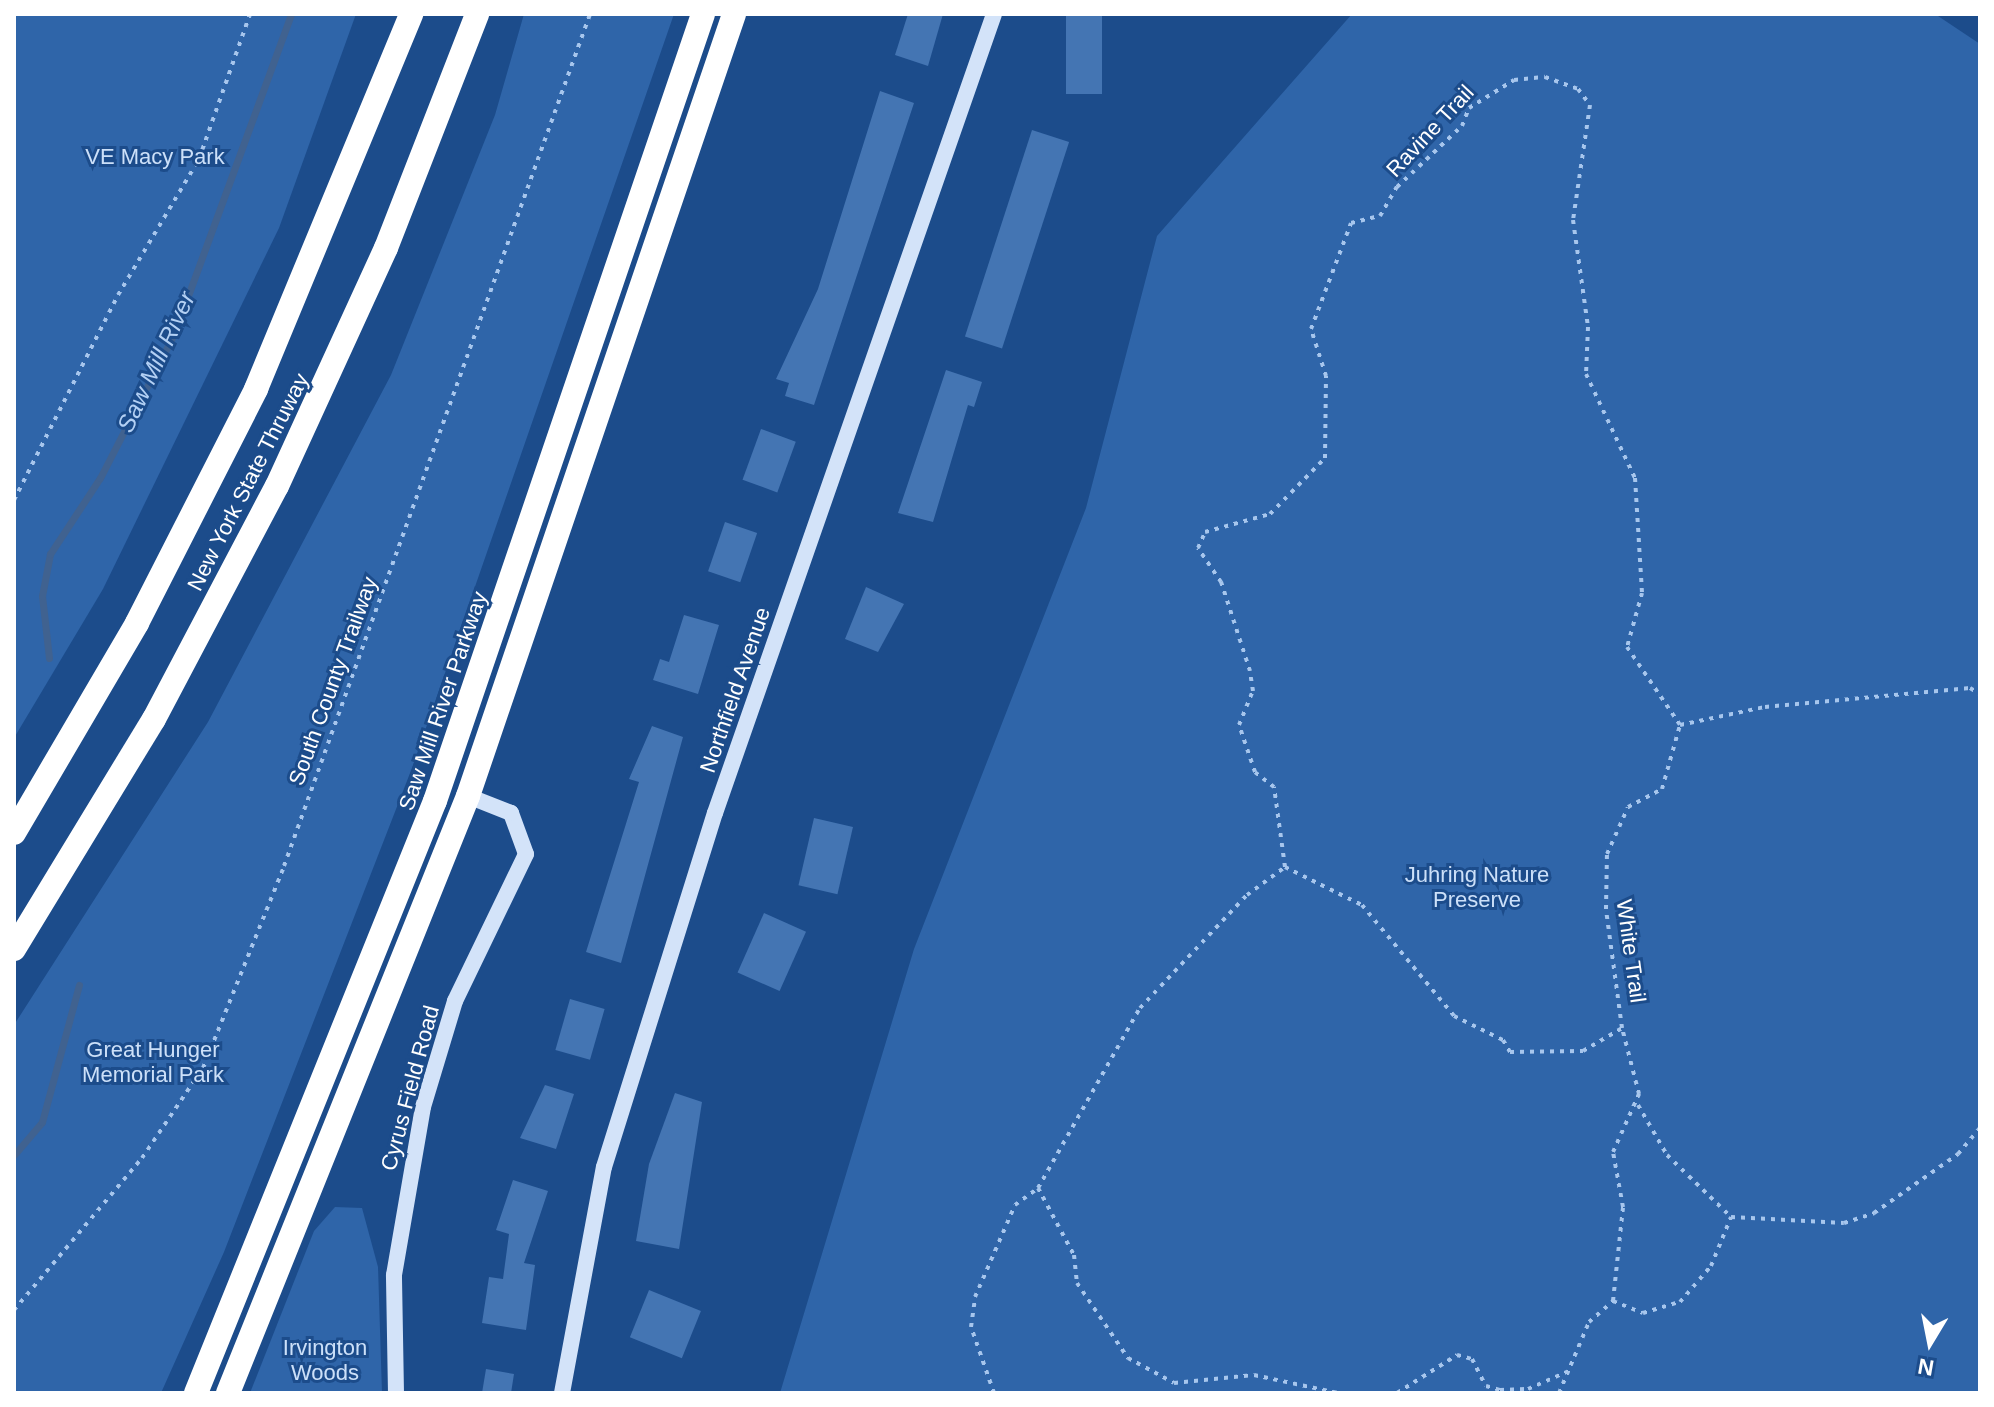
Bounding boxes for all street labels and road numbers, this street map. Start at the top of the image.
street label: Ravine Trail [1381,79,1479,183]
street label: New York State Thruway [181,369,315,595]
street label: South County Trailway [283,573,383,789]
street label: Saw Mill River Parkway [393,588,493,814]
street label: Northfield Avenue [694,603,776,777]
street label: White Trail [1611,898,1651,1004]
street label: Cyrus Field Road [375,1003,445,1173]

